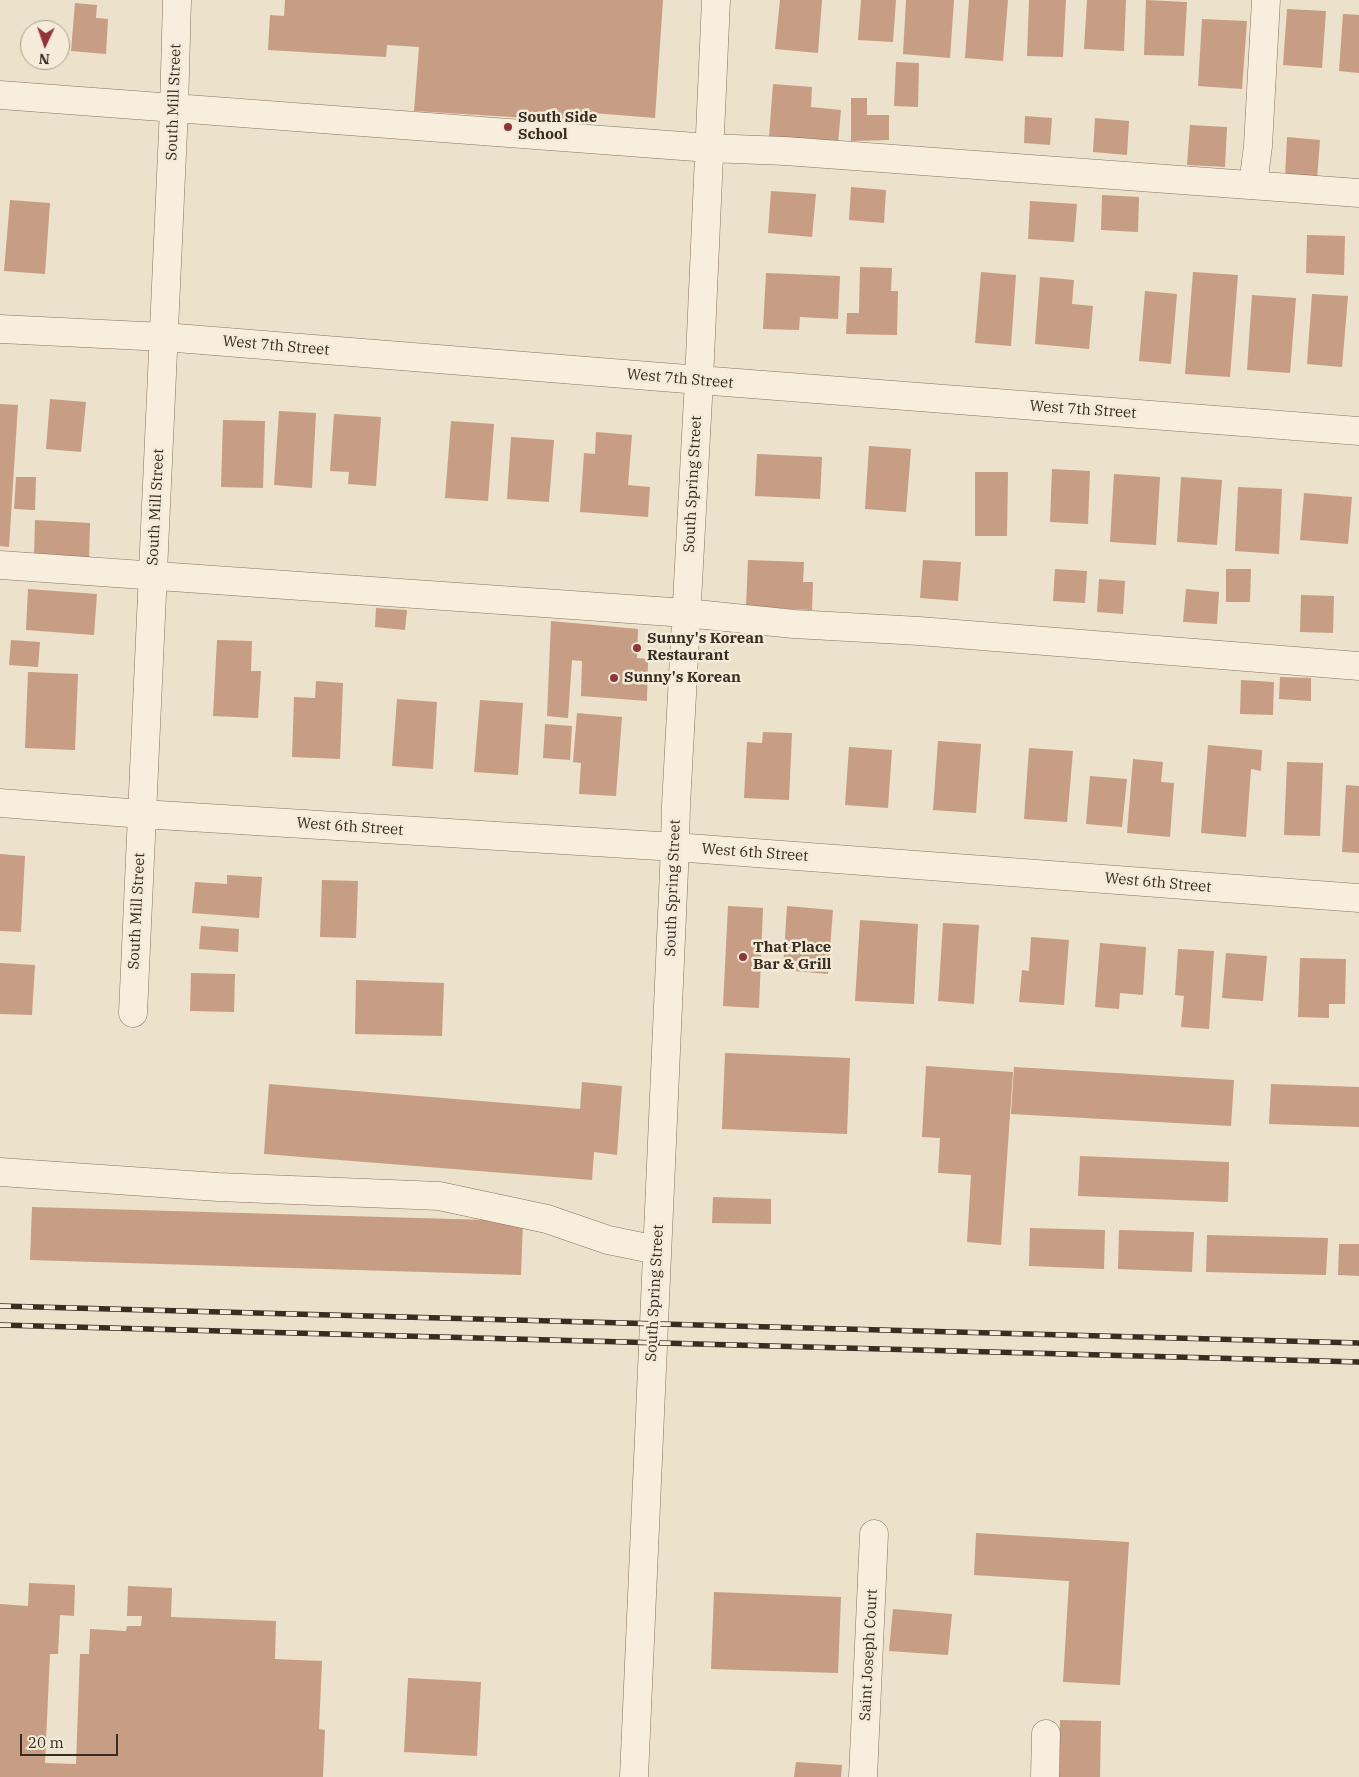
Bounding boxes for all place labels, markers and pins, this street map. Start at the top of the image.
place label: South Side School [518,109,597,144]
marker: South Side School [502,121,514,133]
place label: Sunny's Korean Restaurant [647,630,764,665]
marker: Sunny's Korean Restaurant [631,642,643,654]
place label: Sunny's Korean [624,669,741,687]
marker: Sunny's Korean [608,672,620,684]
place label: That Place Bar & Grill [753,939,832,974]
marker: That Place Bar & Grill [737,951,749,963]

